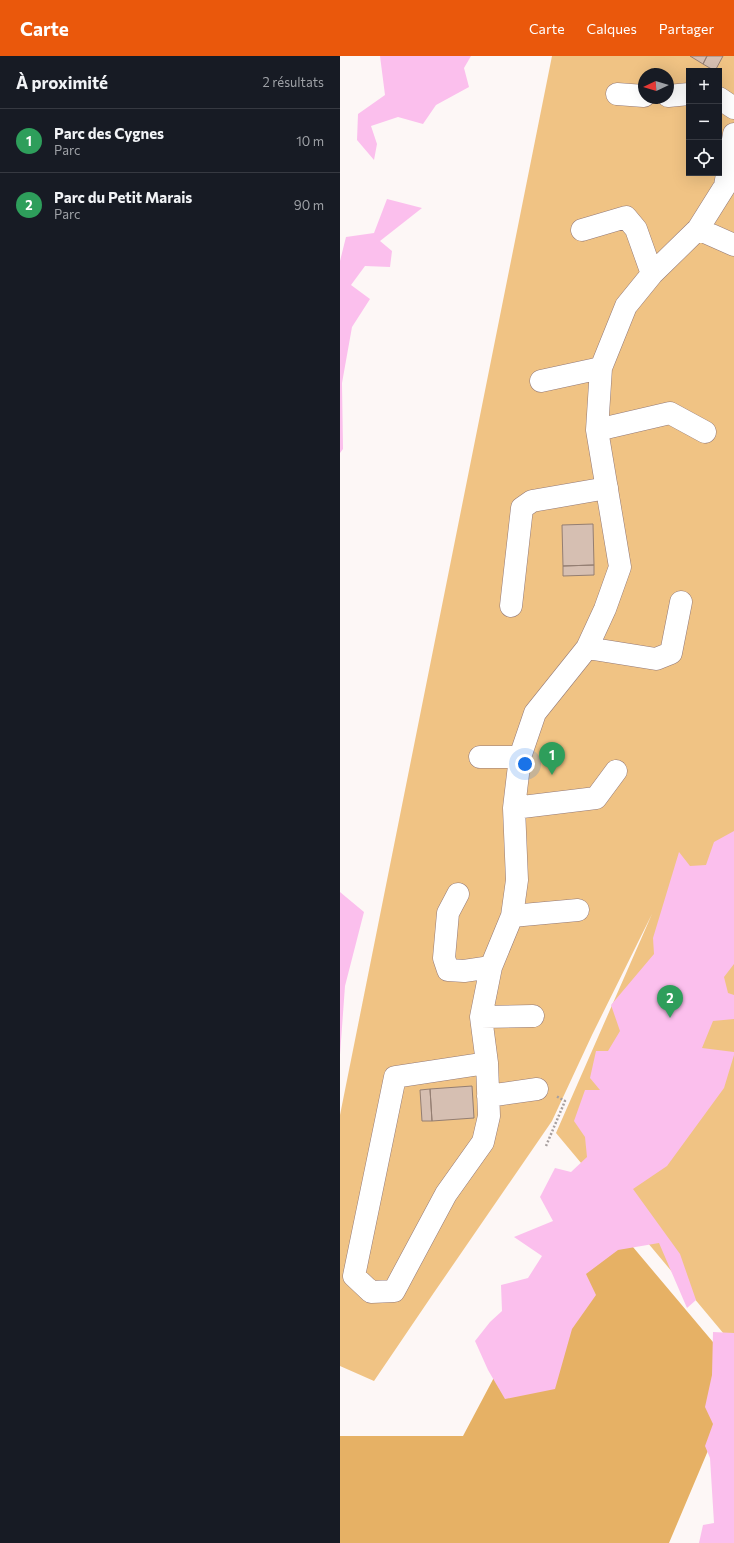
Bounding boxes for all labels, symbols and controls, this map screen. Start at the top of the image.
text: Carte [20,17,69,40]
text: Carte [529,20,565,37]
text: Calques [587,20,637,37]
text: Partager [659,20,714,37]
north arrow [638,68,674,104]
map controls [686,68,722,176]
button: + [686,68,722,104]
text: À proximité [16,72,108,93]
text: 2 résultats [263,74,324,90]
button: − [686,104,722,140]
text: Parc des Cygnes [54,124,164,142]
text: 1 [26,133,32,149]
text: 10 m [296,133,324,149]
button: locate [686,140,722,176]
text: Parc [54,142,80,158]
text: Parc du Petit Marais [54,188,192,206]
text: 2 [25,197,33,213]
text: 90 m [294,197,324,213]
text: Parc [54,206,80,222]
pin: 1 [539,742,565,775]
your location [515,754,535,774]
pin: 2 [657,985,683,1018]

